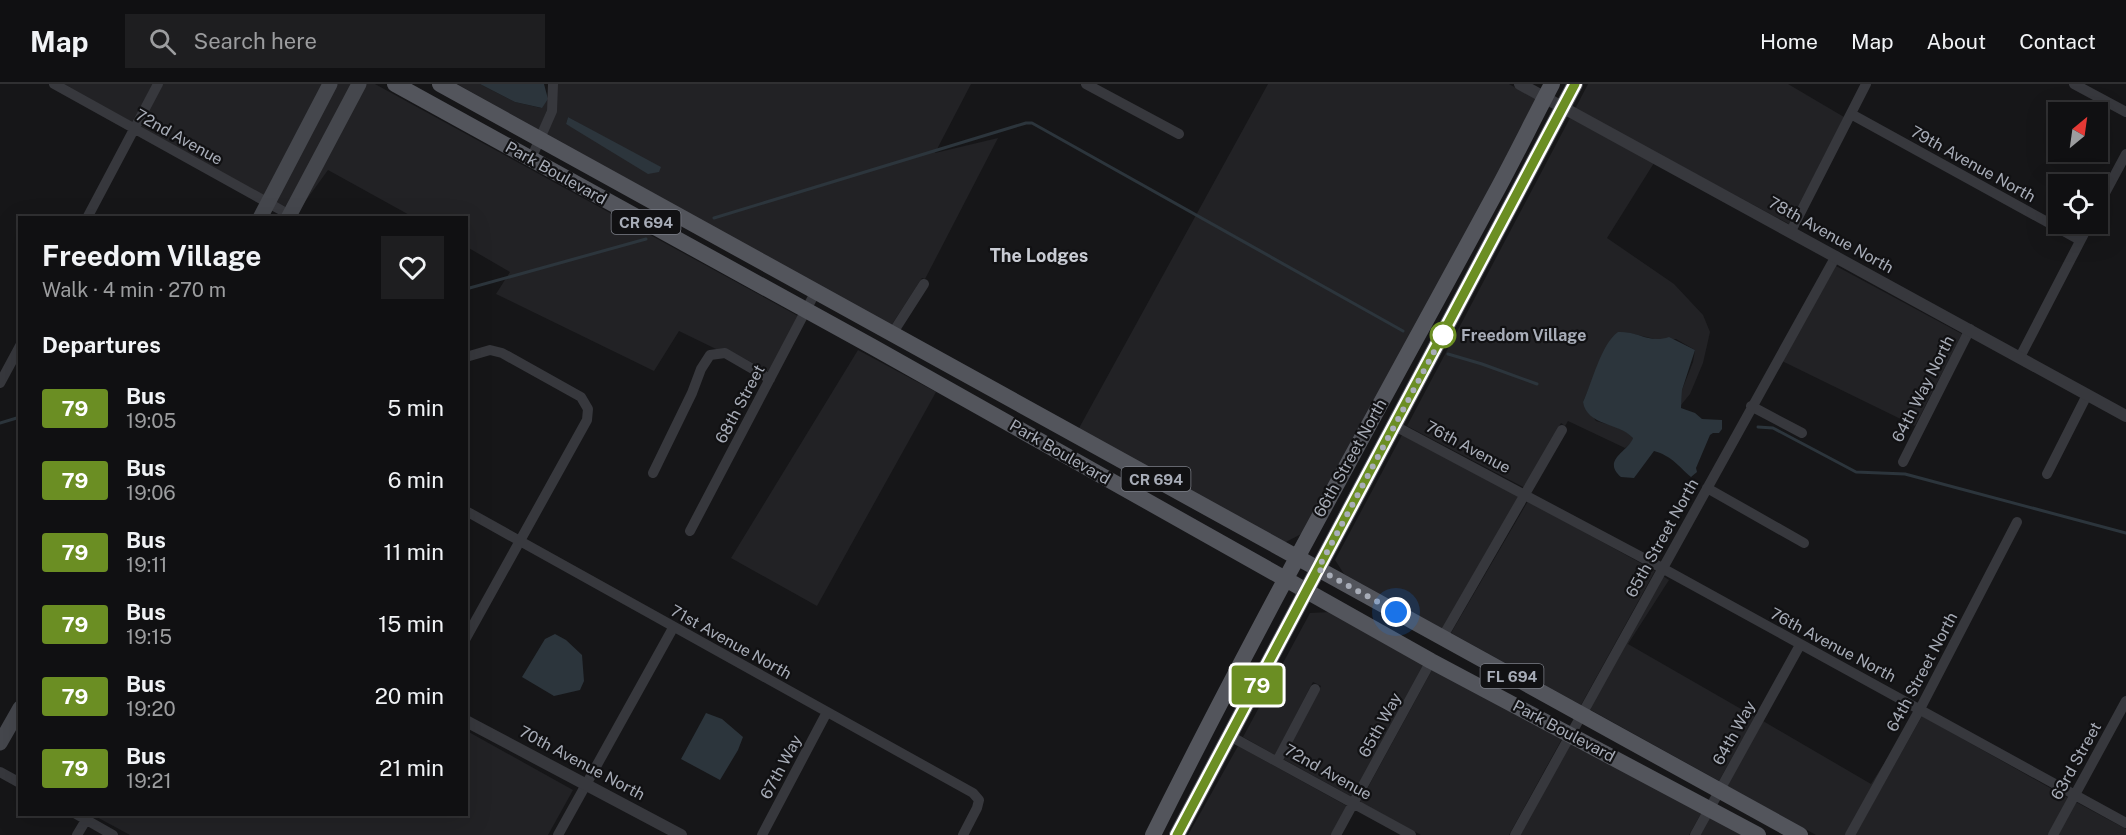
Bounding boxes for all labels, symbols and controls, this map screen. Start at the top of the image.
search box [125,14,545,68]
text: Map [30,25,89,58]
icon: search [146,25,179,58]
text: Search here [194,28,317,54]
text: Home [1760,29,1818,54]
text: Map [1851,29,1894,54]
text: About [1927,29,1986,54]
text: Contact [2019,29,2096,54]
north arrow [2048,102,2108,162]
map controls [2048,102,2108,234]
street label: 72nd Avenue [132,105,226,169]
street label: 79th Avenue North [1907,122,2039,206]
street label: Park Boulevard [502,137,610,209]
button: locate [2048,174,2108,234]
street label: 78th Avenue North [1765,193,1897,277]
road number: CR 694 [612,210,680,234]
button: heart [381,236,444,299]
text: Freedom Village [42,239,261,272]
district label: The Lodges [990,245,1088,266]
text: Walk · 4 min · 270 m [42,278,226,302]
marker: Freedom Village [1430,322,1456,348]
place label: Freedom Village [1461,326,1586,345]
text: Departures [42,332,161,358]
street label: 64th Way North [1888,333,1958,445]
street label: 68th Street [711,361,769,447]
text: Bus [126,383,166,409]
text: 5 min [387,395,444,421]
text: 79 [62,396,88,421]
street label: 66th Street North [1310,396,1390,520]
text: 19:05 [126,409,176,433]
street label: Park Boulevard [1006,416,1114,488]
street label: 76th Avenue [1422,417,1514,477]
text: Bus [126,455,166,481]
text: 6 min [388,467,444,493]
road number: CR 694 [1122,467,1190,491]
text: 79 [62,468,88,493]
street label: 65th Street North [1622,475,1702,601]
text: 19:06 [126,481,176,505]
text: Bus [126,527,166,553]
text: 11 min [383,539,444,565]
text: 79 [62,540,88,565]
text: 19:11 [126,553,167,577]
your location [1381,597,1411,627]
text: Bus [126,599,166,625]
street label: 71st Avenue North [667,601,795,683]
street label: 76th Avenue North [1767,604,1899,686]
street label: 64th Street North [1883,609,1961,735]
text: 15 min [378,611,444,637]
text: 79 [62,612,88,637]
text: 19:15 [126,625,172,649]
road number: FL 694 [1480,664,1544,688]
line badge: 79 [1230,666,1284,704]
text: Bus [126,671,166,697]
text: 79 [1244,673,1270,698]
text: 20 min [375,683,444,709]
text: 79 [62,684,88,709]
street label: 65th Way [1355,689,1406,761]
street label: Park Boulevard [1510,696,1618,766]
text: 19:20 [126,697,176,721]
street label: 64th Way [1709,697,1760,769]
street label: 63rd Street [2047,719,2105,803]
street label: 70th Avenue North [516,722,648,804]
street label: 67th Way [756,731,806,802]
street label: 72nd Avenue [1281,740,1375,804]
text: Bus [126,743,166,769]
text: 21 min [379,755,444,781]
text: 79 [62,756,88,781]
text: 19:21 [126,769,172,793]

